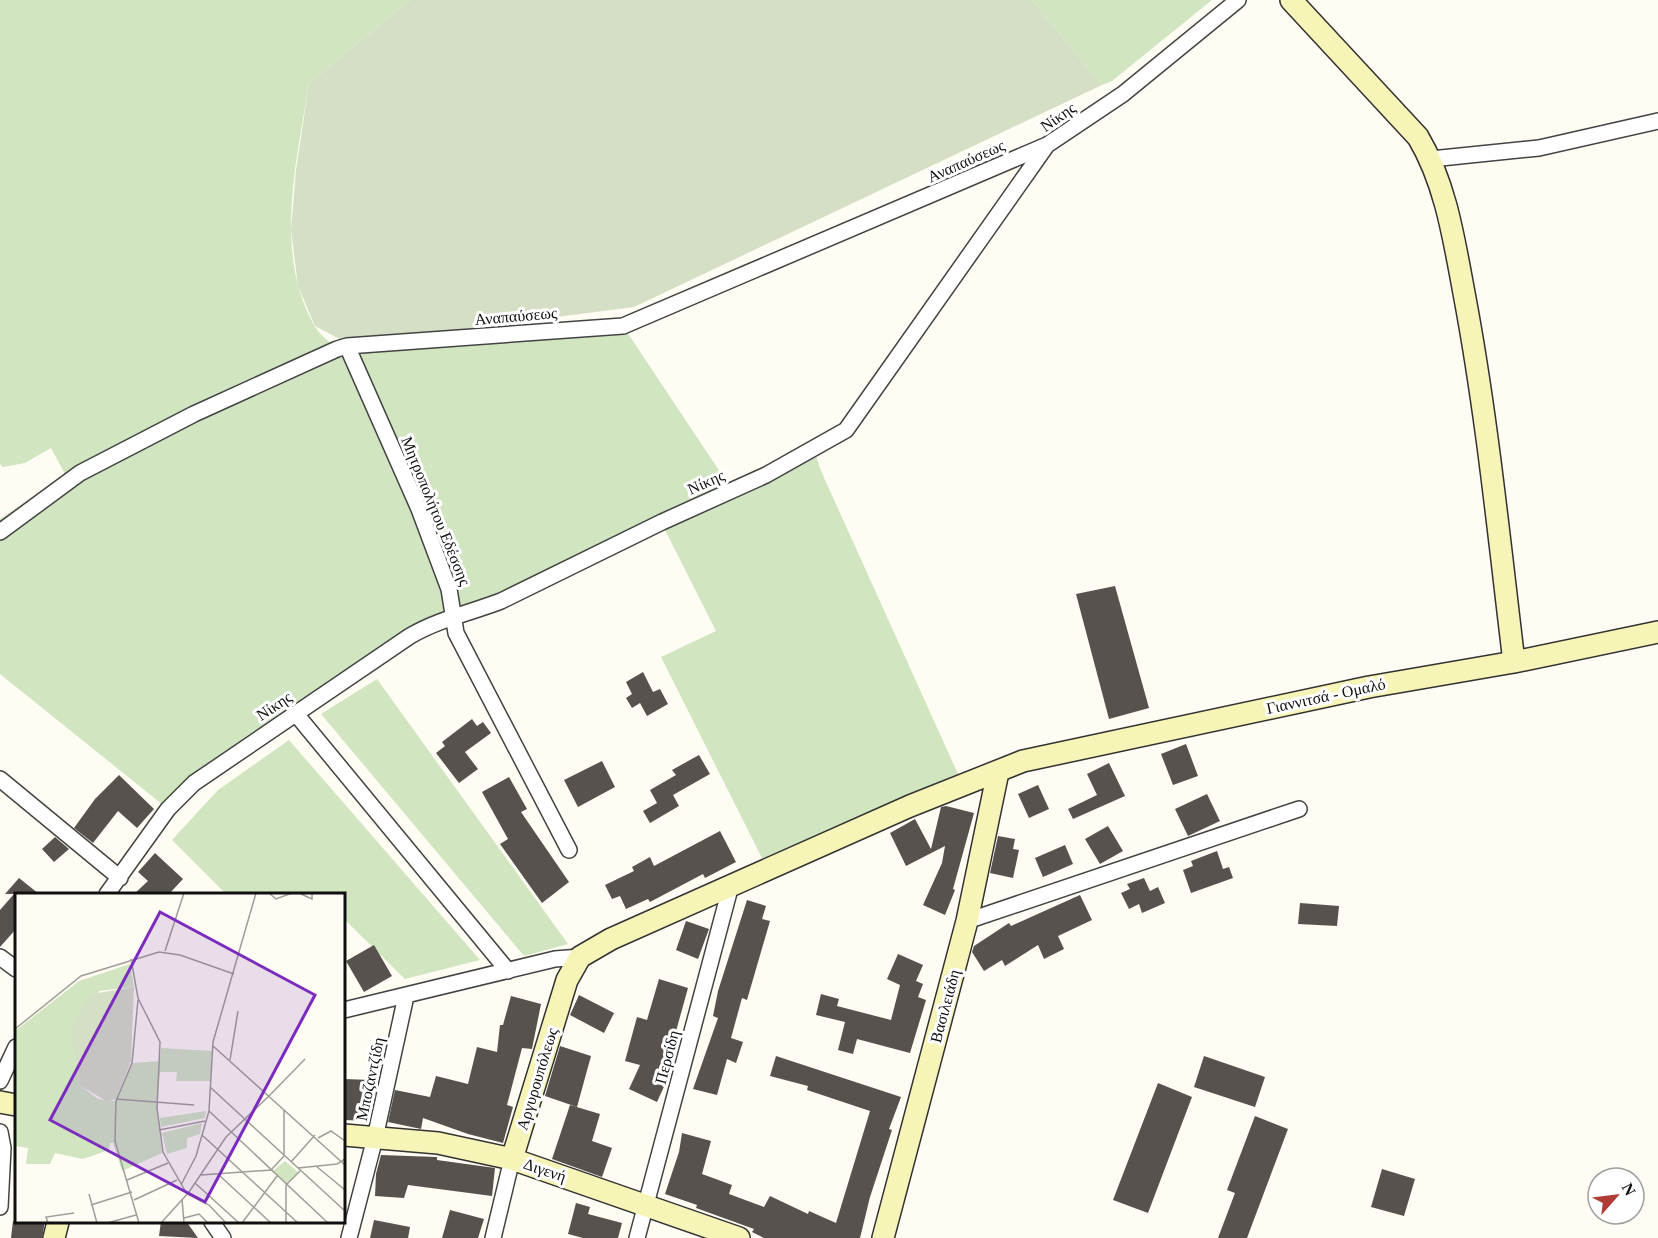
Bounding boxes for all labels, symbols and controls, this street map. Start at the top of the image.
street label: Νίκης [1037,99,1080,136]
street label: Αναπαύσεως [925,136,1008,186]
street label: Αναπαύσεως [474,304,559,328]
street label: Μητροπολήτου Εδέσσης [397,434,474,589]
street label: Νίκης [685,466,728,499]
street label: Γιαννιτσά - Ομαλό [1265,675,1387,718]
street label: Νίκης [253,688,296,725]
inset map [15,893,345,1223]
street label: Βασιλειάδη [927,968,964,1045]
street label: Αργυρουπόλεως [513,1025,562,1132]
street label: Περσίδη [652,1028,683,1086]
street label: Μποζαντζίδη [353,1036,388,1123]
street label: Διγενή [521,1155,568,1186]
north arrow [1586,1166,1646,1226]
text: N [1619,1180,1639,1199]

